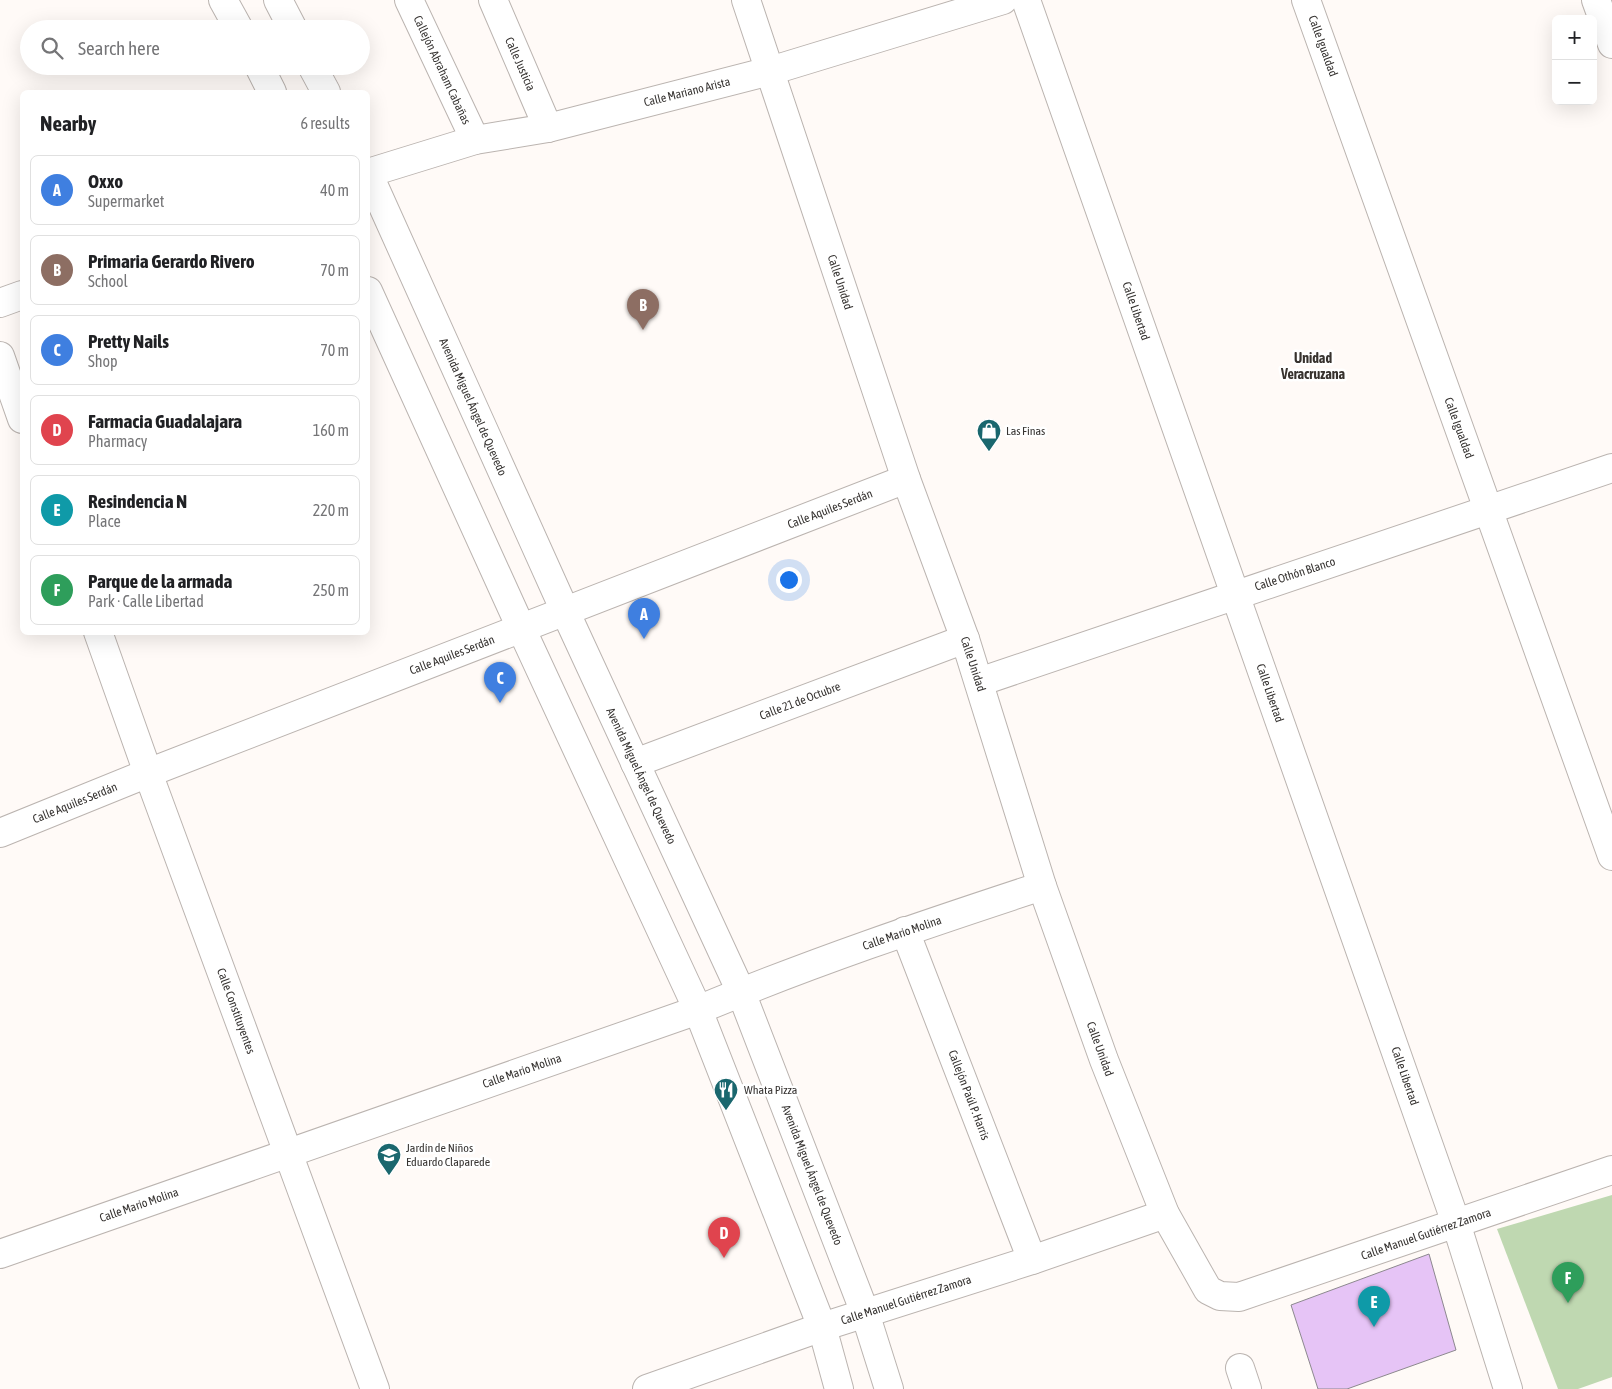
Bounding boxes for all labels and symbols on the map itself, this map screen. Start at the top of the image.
street label: Callejón Abraham Cabañas [411,13,473,127]
street label: Calle Igualdad [1305,14,1341,78]
street label: Calle Justicia [502,35,538,93]
street label: Calle Mariano Arista [642,75,732,109]
street label: Calle Unidad [825,253,855,311]
street label: Calle Libertad [1119,280,1153,342]
pin: B [627,289,659,330]
street label: Avenida Miguel Ángel de Quevedo [436,336,510,478]
district label: Unidad Veracruzana [1280,350,1346,382]
street label: Calle Igualdad [1441,396,1477,460]
shop icon: Las Finas [976,418,1002,452]
place label: Las Finas [1006,424,1045,438]
street label: Calle Aquiles Serdán [786,486,874,532]
street label: Calle Othón Blanco [1253,554,1337,594]
your location [776,567,802,593]
pin: A [628,598,660,639]
street label: Calle Aquiles Serdán [408,632,496,678]
street label: Calle Unidad [958,635,988,693]
pin: C [484,662,516,703]
street label: Calle Libertad [1253,662,1287,724]
street label: Calle 21 de Octubre [758,679,842,723]
street label: Avenida Miguel Ángel de Quevedo [603,706,679,847]
street label: Calle Aquiles Serdán [31,780,119,826]
street label: Calle Mario Molina [861,913,943,953]
street label: Calle Constituyentes [214,966,258,1056]
street label: Calle Unidad [1084,1020,1116,1078]
street label: Calle Libertad [1388,1045,1422,1107]
street label: Callejón Paúl P. Harris [945,1048,993,1142]
street label: Calle Mario Molina [481,1051,563,1091]
restaurant icon: Whata Pizza [713,1077,739,1111]
place label: Whata Pizza [744,1083,797,1097]
street label: Avenida Miguel Ángel de Quevedo [779,1103,845,1247]
place label: Jardín de Niños Eduardo Claparede [406,1141,490,1169]
school or university icon: Jardín de Niños Eduardo Claparede [376,1142,402,1176]
street label: Calle Mario Molina [98,1185,180,1225]
street label: Calle Manuel Gutiérrez Zamora [1359,1205,1493,1263]
pin: D [708,1217,740,1258]
pin: F [1552,1262,1584,1303]
street label: Calle Manuel Gutiérrez Zamora [839,1272,973,1328]
pin: E [1358,1286,1390,1327]

